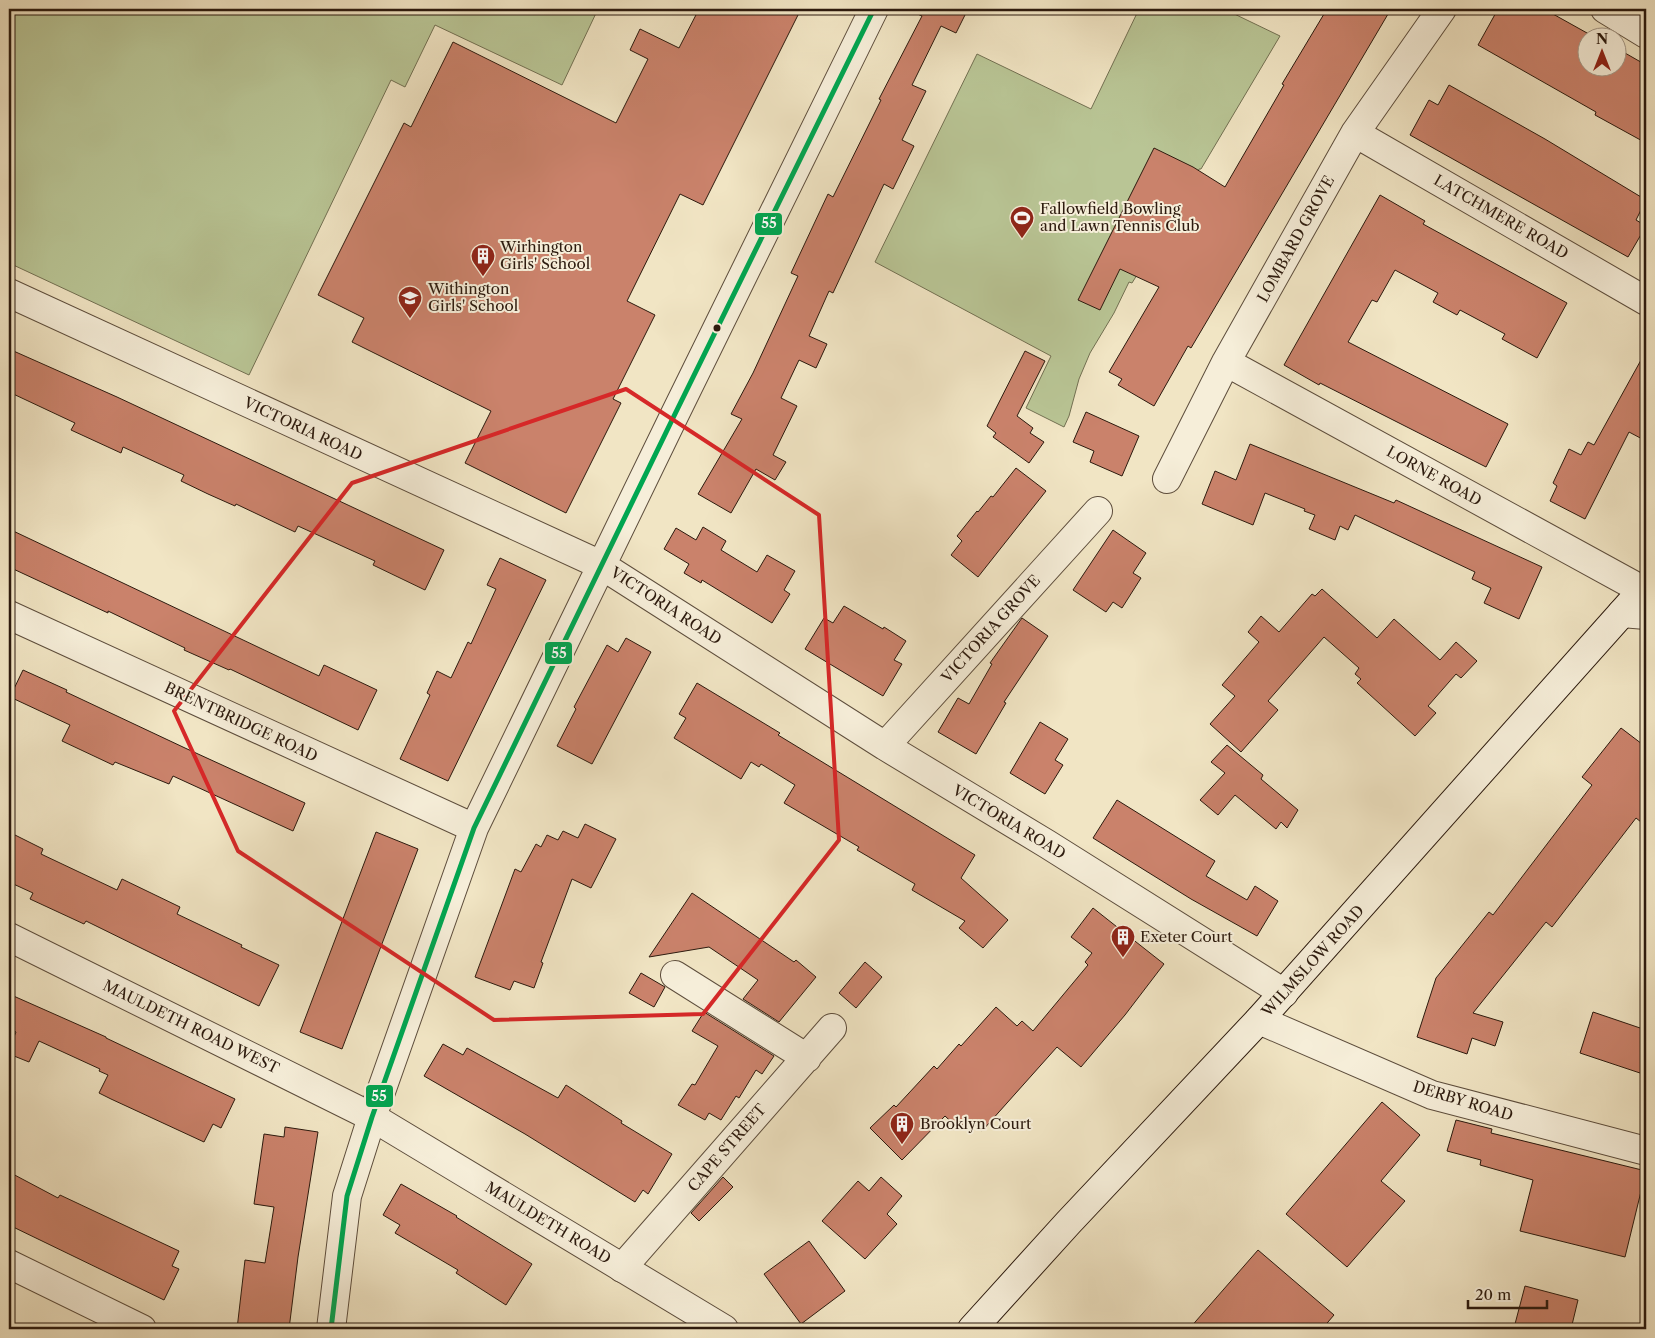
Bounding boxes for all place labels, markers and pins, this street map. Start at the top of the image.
place label: Fallowfield Bowling and Lawn Tennis Club [1040,199,1200,235]
sports icon: Fallowfield Bowling and Lawn Tennis Club [1009,205,1035,239]
place label: Wirhington Girls' School [499,237,591,273]
building icon: Wirhington Girls' School [470,243,496,277]
place label: Withington Girls' School [427,279,519,315]
school or university icon: Withington Girls' School [397,285,423,319]
unlabelled marker [712,323,722,333]
building icon: Exeter Court [1110,924,1136,958]
place label: Exeter Court [1140,927,1233,946]
building icon: Brooklyn Court [889,1111,915,1145]
place label: Brooklyn Court [920,1114,1032,1133]

